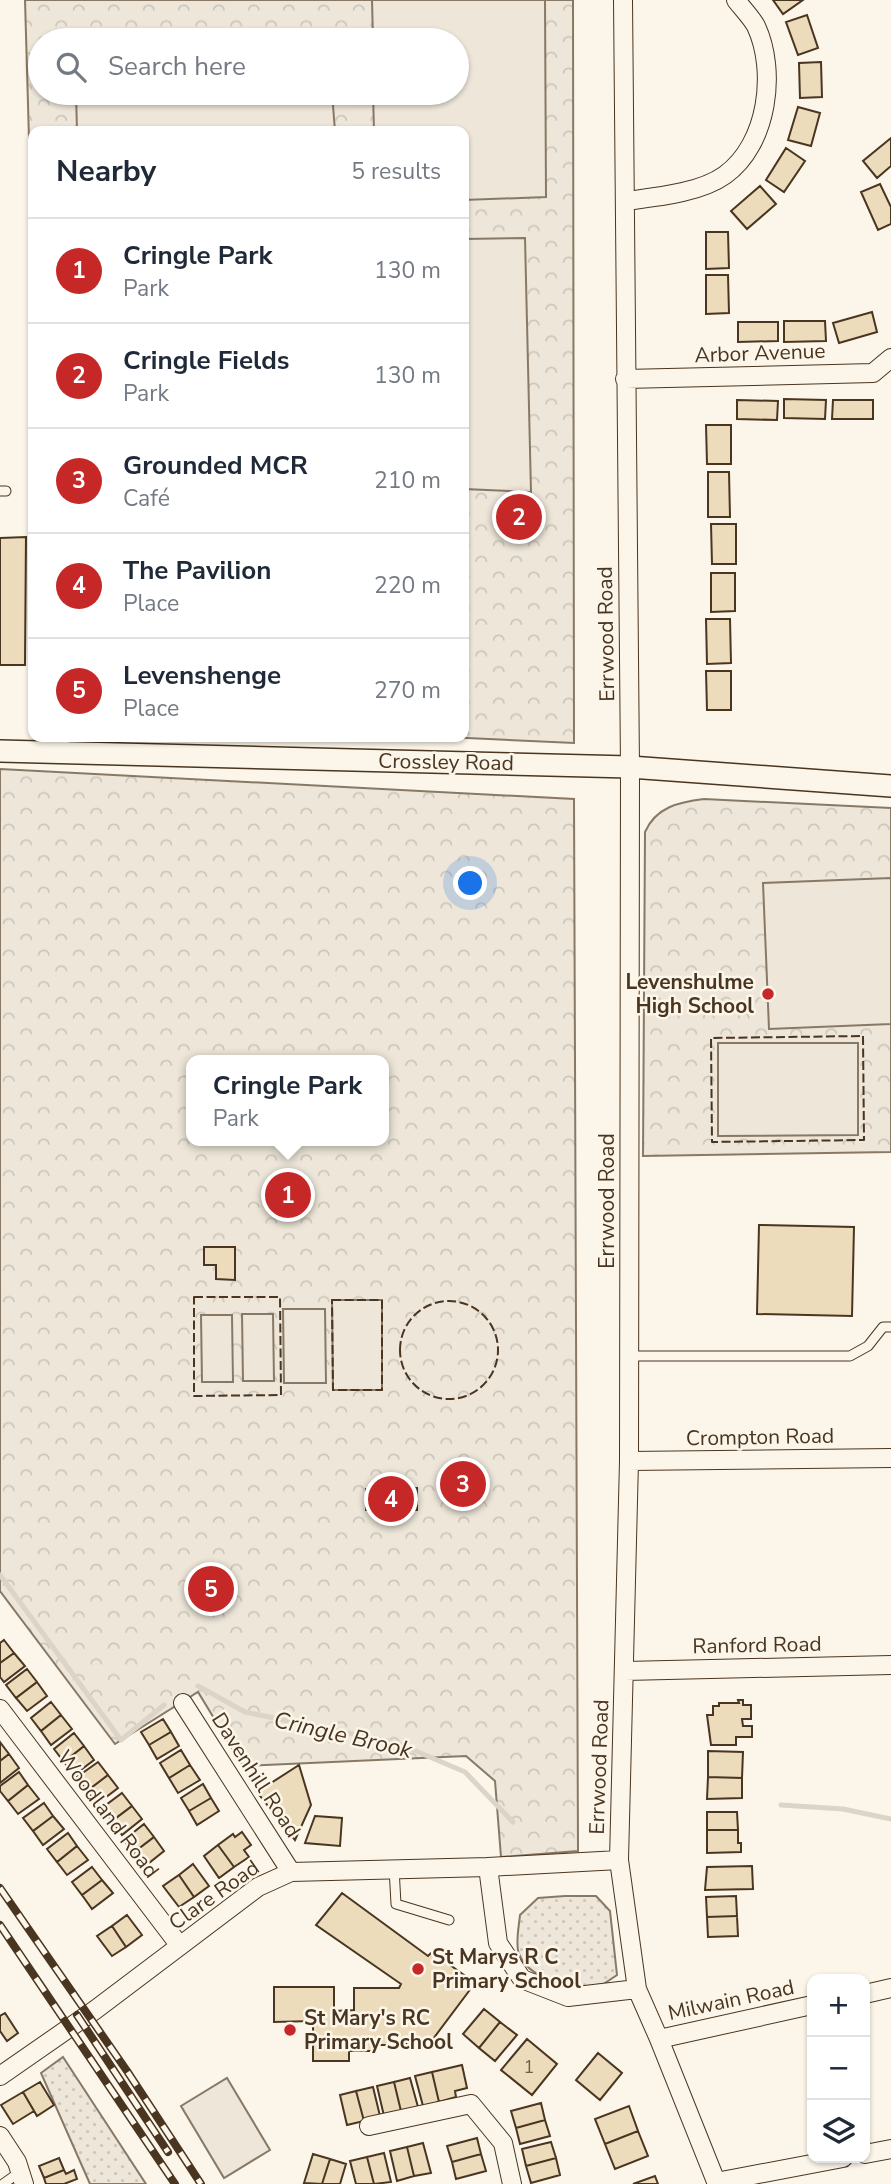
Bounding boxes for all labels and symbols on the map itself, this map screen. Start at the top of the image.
street label: Arbor Avenue [694,337,826,369]
pin: 2 [496,491,542,543]
street label: Errwood Road [591,566,621,702]
street label: Crossley Road [378,747,514,777]
your location [453,866,487,900]
place label: Levenshulme High School [625,968,754,1020]
marker: Levenshulme High School [760,986,776,1002]
street label: Errwood Road [593,1133,621,1269]
pin: 1 [265,1169,311,1221]
street label: Crompton Road [686,1422,834,1452]
pin: 3 [440,1458,486,1510]
pin: 4 [368,1473,414,1525]
pin: 5 [188,1563,234,1615]
street label: Ranford Road [692,1630,822,1660]
street label: Errwood Road [583,1699,615,1835]
water label: Cringle Brook [271,1704,416,1766]
street label: Davenhill Road [205,1707,307,1843]
street label: Woodland Road [51,1744,165,1884]
street label: Clare Road [163,1854,265,1936]
place label: St Marys R C Primary School [432,1943,581,1995]
marker: St Marys R C Primary School [410,1961,426,1977]
street label: Milwain Road [665,1973,797,2027]
place label: St Mary's RC Primary School [304,2004,453,2056]
marker: St Mary's RC Primary School [282,2022,298,2038]
house number: 1 [524,2055,534,2079]

